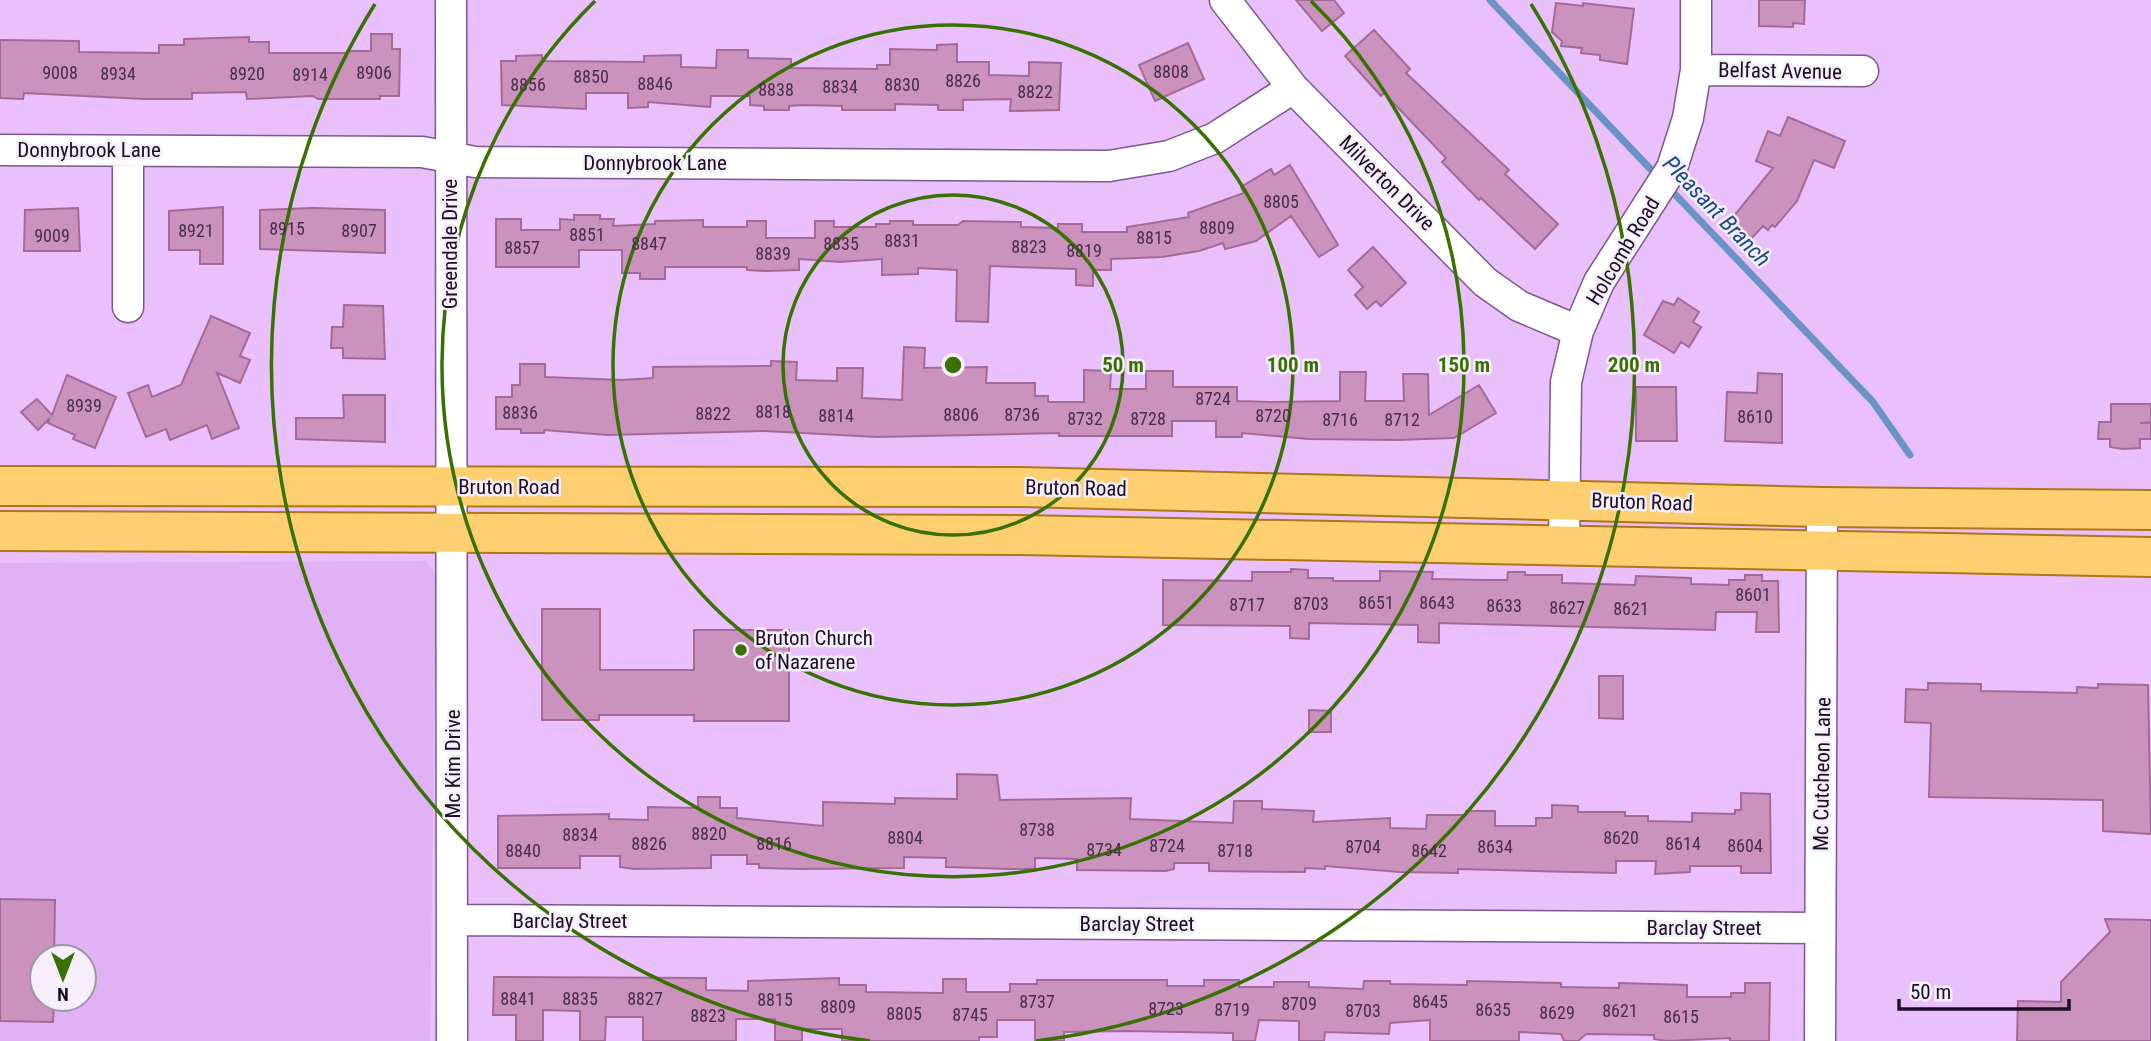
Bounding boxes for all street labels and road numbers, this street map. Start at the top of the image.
street label: Belfast Avenue [1718,58,1842,84]
street label: Milverton Drive [1334,130,1440,236]
street label: Donnybrook Lane [17,138,161,162]
street label: Donnybrook Lane [583,151,727,175]
street label: Greendale Drive [438,179,462,309]
street label: Holcomb Road [1581,193,1665,309]
street label: Bruton Road [458,475,560,499]
street label: Bruton Road [1025,475,1127,501]
street label: Bruton Road [1591,488,1693,516]
street label: Mc Cutcheon Lane [1809,697,1835,851]
street label: Mc Kim Drive [441,709,465,819]
street label: Barclay Street [513,909,627,933]
street label: Barclay Street [1080,912,1194,936]
street label: Barclay Street [1647,916,1761,940]

